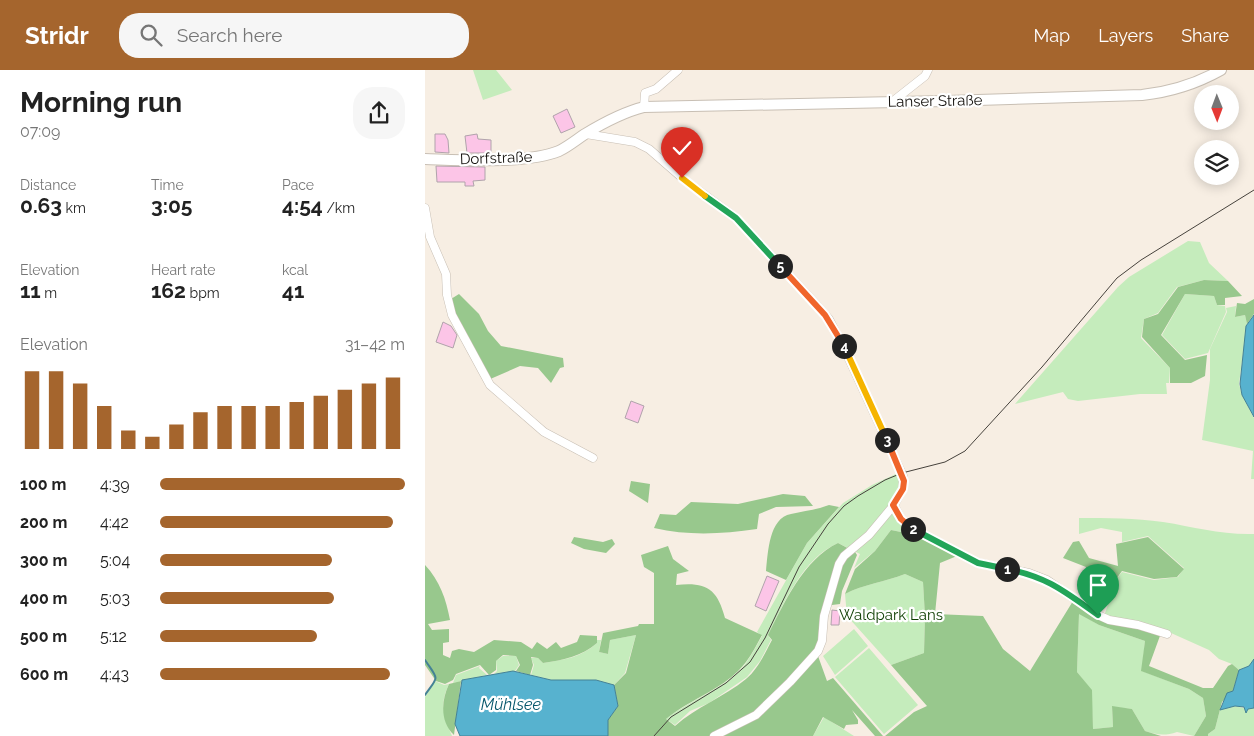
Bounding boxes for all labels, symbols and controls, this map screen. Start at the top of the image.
search box [119,13,469,58]
text: Stridr [25,21,89,50]
icon: search [137,21,165,49]
text: Search here [177,24,282,46]
text: Map [1034,25,1070,46]
text: Layers [1098,25,1153,46]
text: Share [1181,25,1229,46]
north arrow [1194,85,1239,130]
map controls [1194,85,1239,185]
text: Morning run [20,86,182,119]
button: share [353,87,405,139]
street label: Lanser Straße [887,91,983,111]
text: 07:09 [20,122,60,141]
pin [661,127,703,178]
icon: check [668,134,696,162]
button: layers [1194,140,1239,185]
street label: Dorfstraße [459,148,533,168]
text: Distance [20,177,76,193]
text: Time [151,177,184,193]
text: Pace [282,177,314,193]
text: 0.63 [20,193,62,218]
text: 3:05 [151,193,192,218]
text: 4:54 [282,193,323,218]
text: km [62,200,86,216]
text: /km [323,200,355,216]
pin: 5 [767,254,793,278]
text: 5 [777,258,784,274]
text: Elevation [20,262,79,278]
text: Heart rate [151,262,215,278]
text: kcal [282,262,308,278]
text: 11 [20,278,41,303]
text: 162 [151,278,186,303]
text: 41 [282,278,304,303]
text: m [41,285,57,301]
text: bpm [186,285,220,301]
pin: 4 [831,334,857,358]
text: Elevation [20,335,88,354]
text: 31–42 m [345,335,405,354]
text: 4 [841,338,849,354]
pin: 3 [875,428,899,452]
text: 3 [884,432,891,448]
text: 100 m [20,475,66,494]
text: 4:39 [100,475,130,494]
text: 200 m [20,513,67,532]
text: 4:42 [100,513,129,532]
pin: 2 [901,516,925,542]
text: 2 [910,521,917,537]
text: 300 m [20,551,67,570]
text: 5:04 [100,551,130,570]
pin: 1 [995,556,1019,582]
text: 1 [1004,561,1011,577]
pin [1077,564,1119,615]
icon: arrive [1084,571,1112,599]
text: 400 m [20,589,68,608]
text: 5:03 [100,589,130,608]
park label: Waldpark Lans [839,606,943,624]
text: 500 m [20,627,67,646]
text: 5:12 [100,627,127,646]
text: 600 m [20,665,68,684]
text: 4:43 [100,665,129,684]
water label: Mühlsee [481,695,542,714]

